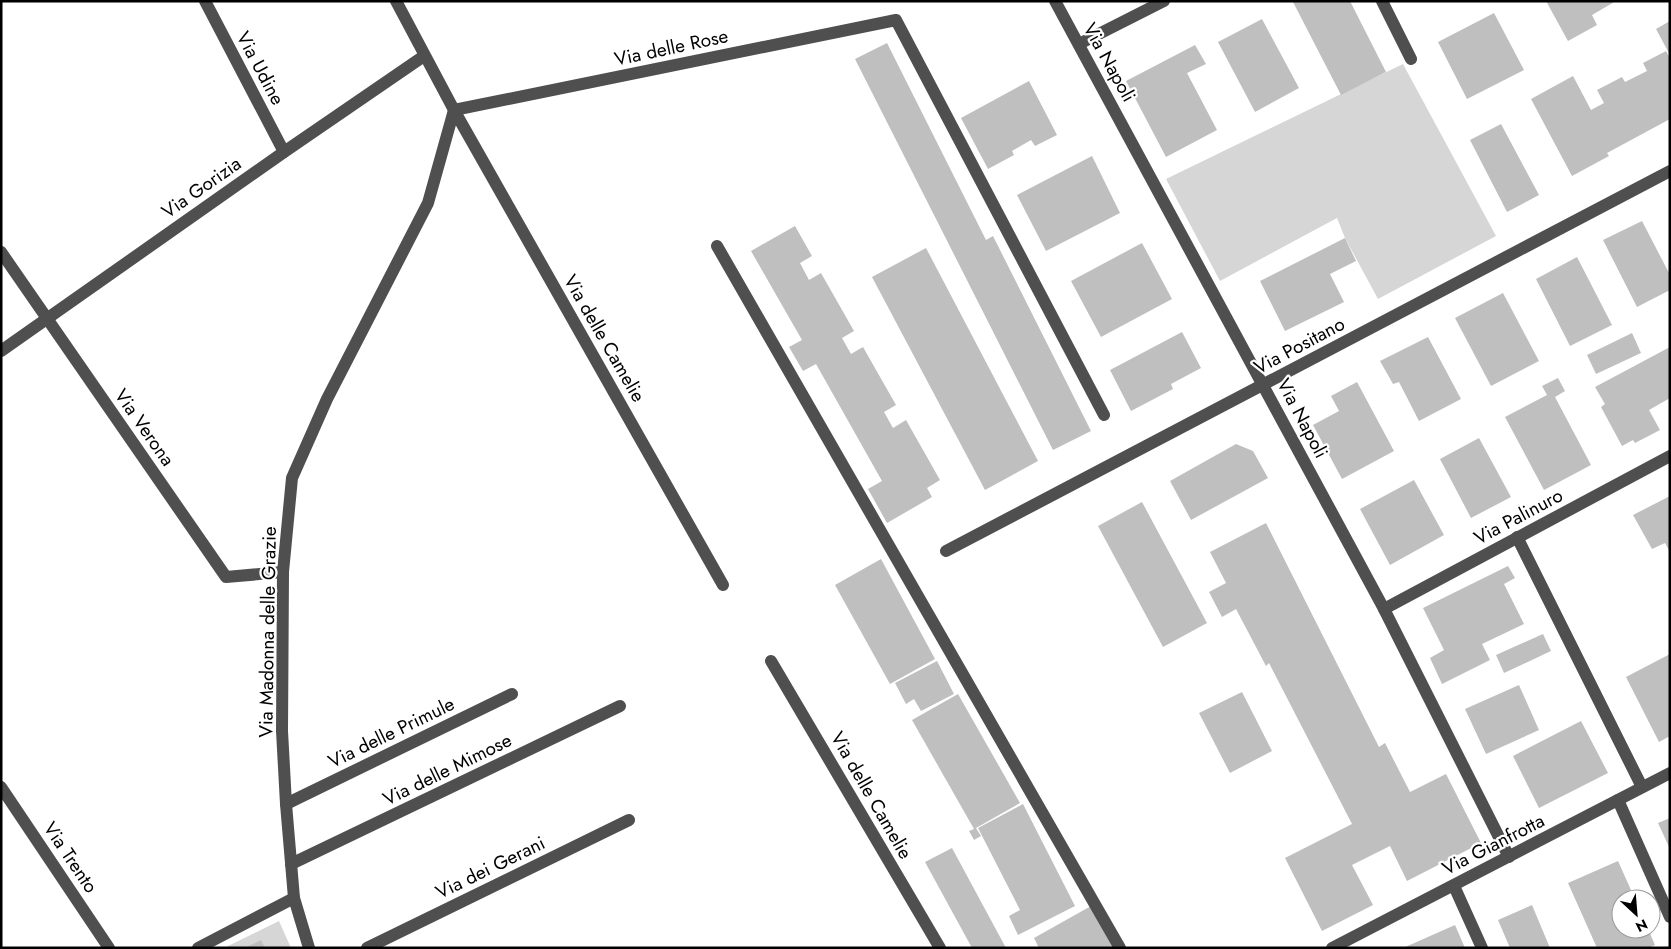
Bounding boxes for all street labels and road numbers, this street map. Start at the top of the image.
street label: Via Napoli [1077,18,1142,107]
street label: Via delle Rose [612,22,731,73]
street label: Via Udine [230,27,291,110]
street label: Via Gorizia [156,150,247,225]
street label: Via delle Camelie [557,270,652,407]
street label: Via Positano [1249,310,1349,381]
street label: Via Napoli [1270,374,1335,463]
street label: Via Verona [108,383,181,471]
street label: Via Palinuro [1469,482,1567,551]
street label: Via Madonna delle Grazie [252,526,283,738]
street label: Via delle Primule [323,690,459,775]
street label: Via delle Mimose [378,727,516,812]
street label: Via delle Camelie [824,727,919,864]
street label: Via Gianfrotta [1437,807,1549,882]
street label: Via Trento [37,816,104,898]
street label: Via dei Gerani [431,829,549,906]

